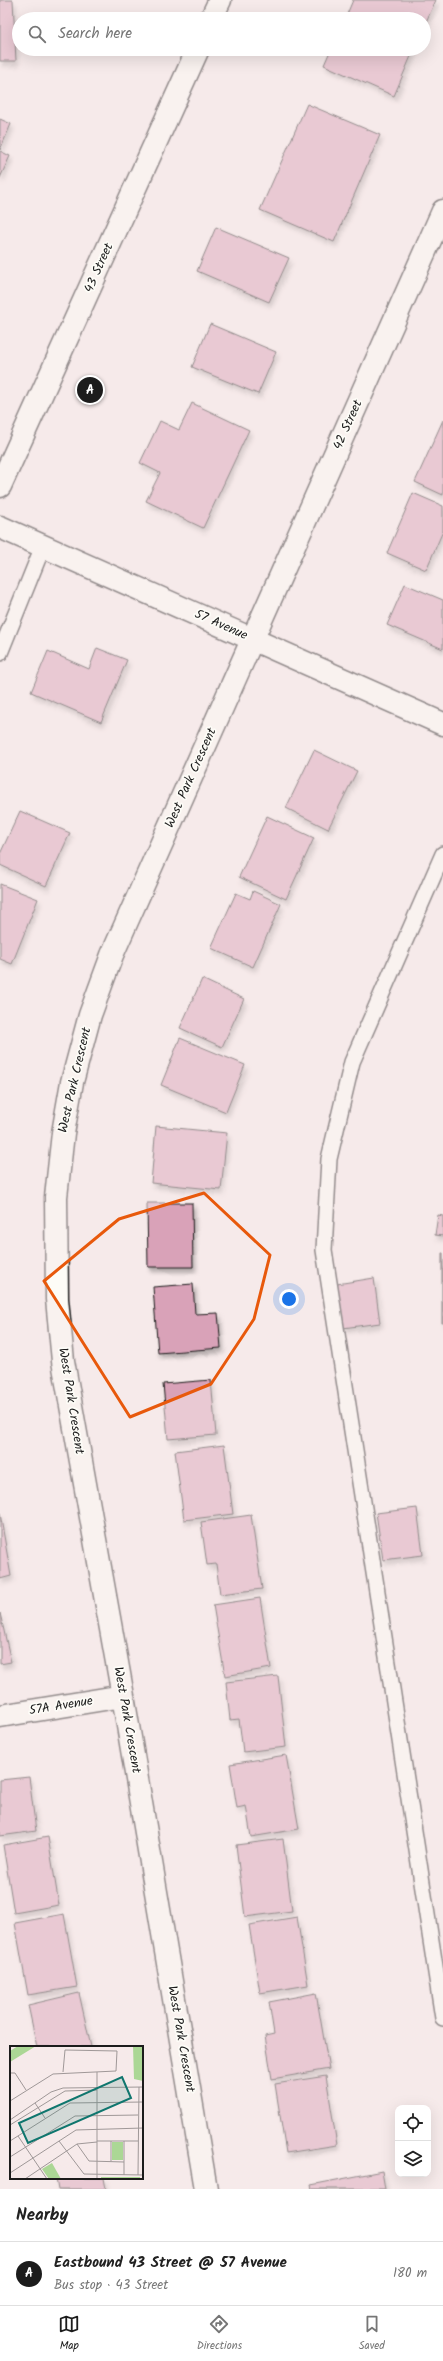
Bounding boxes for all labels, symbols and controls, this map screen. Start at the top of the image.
search box [12,12,431,56]
text: Search here [58,22,132,46]
icon: search [26,23,48,45]
street label: 43 Street [79,239,120,296]
pin: A [77,375,103,405]
street label: 42 Street [328,396,369,453]
street label: 57 Avenue [191,604,251,646]
street label: West Park Crescent [160,724,223,831]
street label: West Park Crescent [53,1024,98,1135]
your location [279,1289,299,1309]
street label: West Park Crescent [52,1346,90,1457]
street label: West Park Crescent [107,1665,147,1776]
street label: 57A Avenue [28,1691,95,1721]
street label: West Park Crescent [161,1984,201,2095]
inset map [10,2046,143,2179]
map controls [395,2105,431,2177]
button: locate [395,2105,431,2141]
button: layers [395,2141,431,2177]
text: Nearby [16,2202,68,2229]
text: Eastbound 43 Street @ 57 Avenue [54,2251,287,2275]
text: A [25,2263,33,2284]
text: 180 m [393,2263,427,2284]
text: Bus stop · 43 Street [54,2275,168,2296]
tab: Map [58,2313,80,2355]
tab: Directions [197,2313,242,2355]
tab: Saved [359,2313,385,2355]

